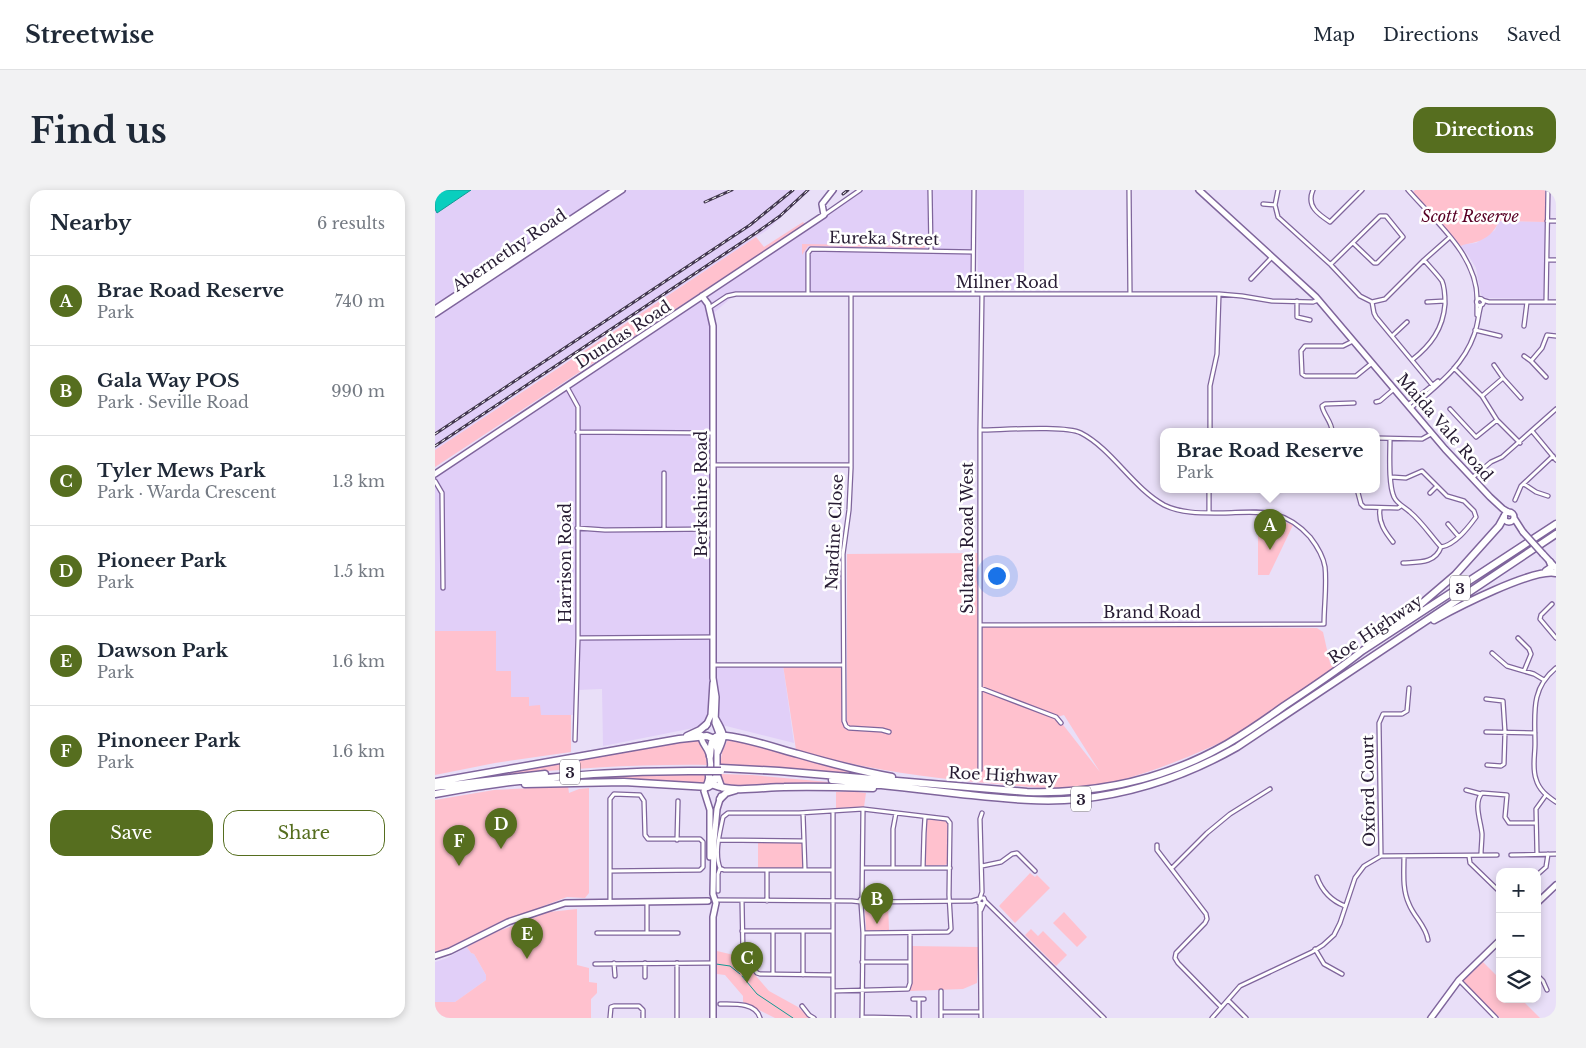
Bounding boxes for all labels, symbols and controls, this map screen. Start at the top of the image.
text: Streetwise [25,20,154,49]
text: Map [1313,24,1355,46]
text: Directions [1383,24,1479,46]
text: Saved [1507,24,1561,46]
button: Directions [1413,107,1556,153]
text: Find us [30,109,167,152]
street label: Abernethy Road [447,204,570,296]
park label: Scott Reserve [1421,206,1519,226]
text: Nearby [50,210,131,236]
text: 6 results [317,213,385,233]
street label: Eureka Street [829,227,939,249]
street label: Milner Road [956,272,1059,292]
text: Brae Road Reserve [97,279,284,302]
text: A [60,291,72,311]
text: 740 m [335,291,385,311]
street label: Dundas Road [571,296,675,372]
text: Park [97,302,134,322]
text: Gala Way POS [97,369,240,392]
street label: Maida Vale Road [1393,369,1497,485]
text: B [60,381,72,401]
text: 990 m [331,381,385,401]
text: Park · Seville Road [97,392,249,412]
popup [1160,428,1380,493]
street label: Berkshire Road [691,431,711,557]
text: Brae Road Reserve [1176,439,1364,462]
text: Tyler Mews Park [97,459,266,482]
street label: Sultana Road West [957,462,977,614]
text: Park [1176,462,1214,482]
text: C [59,471,73,491]
text: 1.3 km [332,471,385,491]
street label: Nardine Close [821,473,847,591]
text: Park · Warda Crescent [97,482,276,502]
street label: Harrison Road [555,503,575,623]
pin: A [1254,509,1286,550]
text: Pioneer Park [97,549,227,572]
text: D [59,561,73,581]
text: 1.5 km [333,561,385,581]
your location [984,563,1010,589]
text: Park [97,572,134,592]
road number: 3 [1450,576,1470,600]
street label: Roe Highway [1324,590,1427,668]
street label: Brand Road [1103,602,1201,622]
text: Dawson Park [97,639,228,662]
text: E [60,651,72,671]
text: 1.6 km [332,651,385,671]
text: Park [97,662,134,682]
text: Pinoneer Park [97,729,240,752]
street label: Oxford Court [1357,735,1379,847]
text: F [60,741,72,761]
text: 1.6 km [332,741,385,761]
text: Park [97,752,134,772]
road number: 3 [560,760,580,784]
street label: Roe Highway [948,762,1059,788]
road number: 3 [1071,786,1091,812]
pin: D [485,808,517,849]
button: Save [50,810,213,856]
button: Share [223,810,385,856]
pin: F [443,825,475,866]
map controls [1496,868,1541,1003]
button: + [1496,868,1541,913]
pin: B [861,883,893,924]
button: − [1496,913,1541,958]
pin: E [511,918,543,959]
pin: C [731,942,763,983]
button: layers [1496,958,1541,1003]

